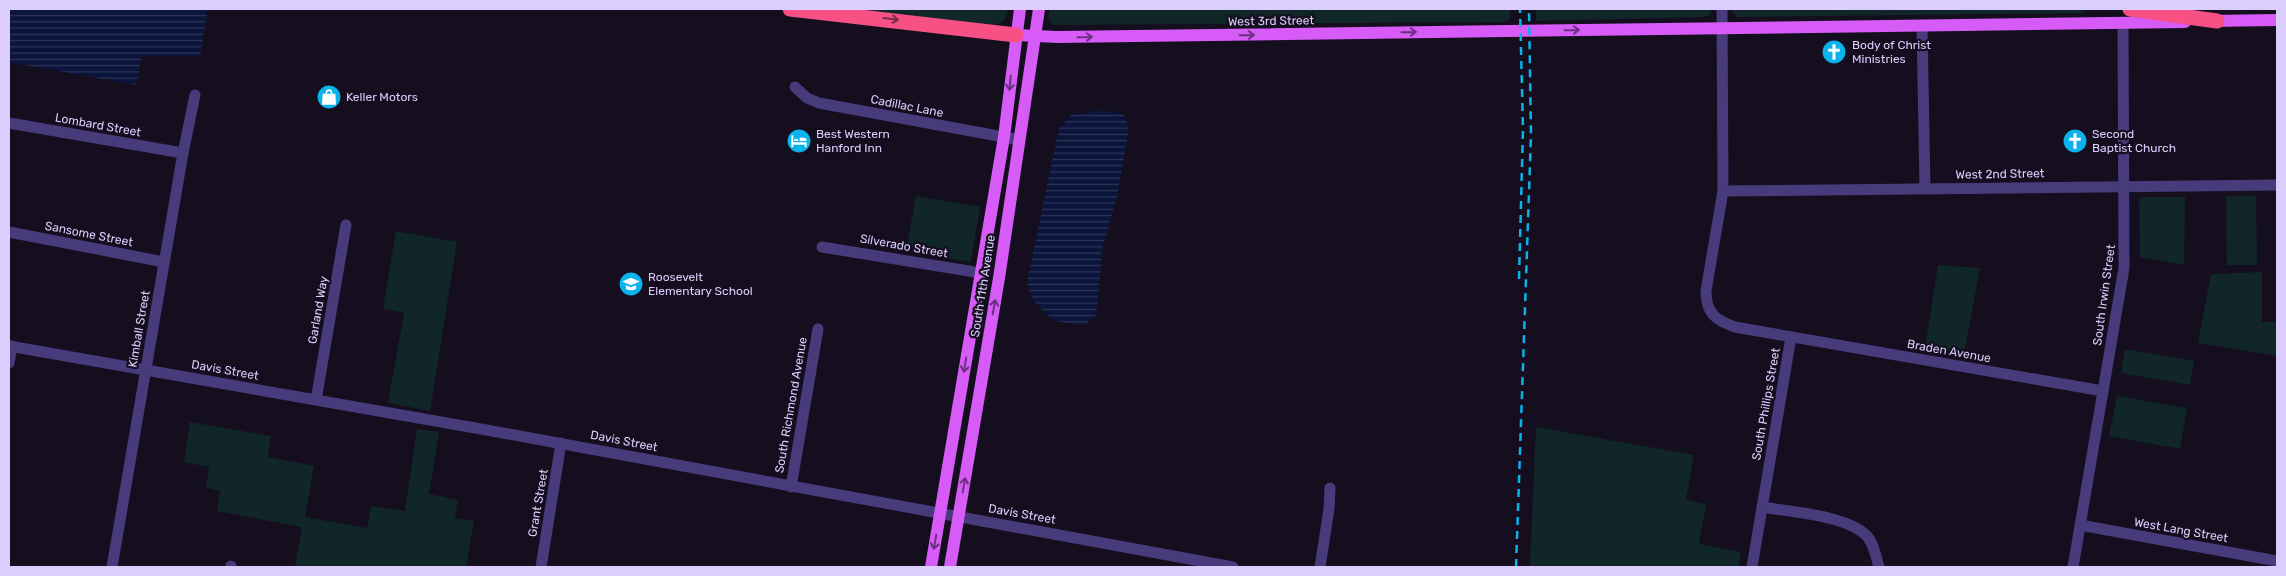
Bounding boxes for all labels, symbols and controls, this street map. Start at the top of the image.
street label: West 3rd Street [1228,13,1315,29]
one-way arrow [883,14,899,24]
one-way arrow [1564,25,1580,35]
one-way arrow [1401,27,1417,37]
one-way arrow [1238,30,1255,40]
one-way arrow [1076,32,1092,42]
place label: Body of Christ Ministries [1852,38,1931,66]
church icon: Body of Christ Ministries [1821,39,1847,65]
one-way arrow [1005,75,1015,91]
shop icon: Keller Motors [316,84,342,110]
place label: Keller Motors [346,90,418,104]
street label: Cadillac Lane [869,92,945,120]
street label: Lombard Street [54,111,142,140]
place label: Best Western Hanford Inn [816,127,890,155]
place label: Second Baptist Church [2092,127,2176,155]
hotel icon: Best Western Hanford Inn [786,128,812,154]
church icon: Second Baptist Church [2062,128,2088,154]
street label: West 2nd Street [1955,166,2045,182]
street label: Sansome Street [44,219,135,249]
street label: Silverado Street [859,231,949,261]
street label: South 11th Avenue [968,234,998,338]
street label: South Irwin Street [2090,243,2118,346]
place label: Roosevelt Elementary School [648,270,753,298]
school or university icon: Roosevelt Elementary School [618,271,644,297]
street label: Garland Way [305,275,331,345]
street label: Kimball Street [125,289,153,369]
one-way arrow [990,300,1000,316]
street label: South Richmond Avenue [772,336,810,474]
street label: Braden Avenue [1906,337,1992,365]
street label: South Phillips Street [1749,346,1783,461]
one-way arrow [960,356,970,372]
street label: Davis Street [190,357,260,383]
street label: Davis Street [589,428,659,454]
street label: Grant Street [525,468,551,538]
one-way arrow [959,477,969,493]
street label: Davis Street [987,501,1057,527]
street label: West Lang Street [2133,515,2229,545]
one-way arrow [930,534,940,550]

